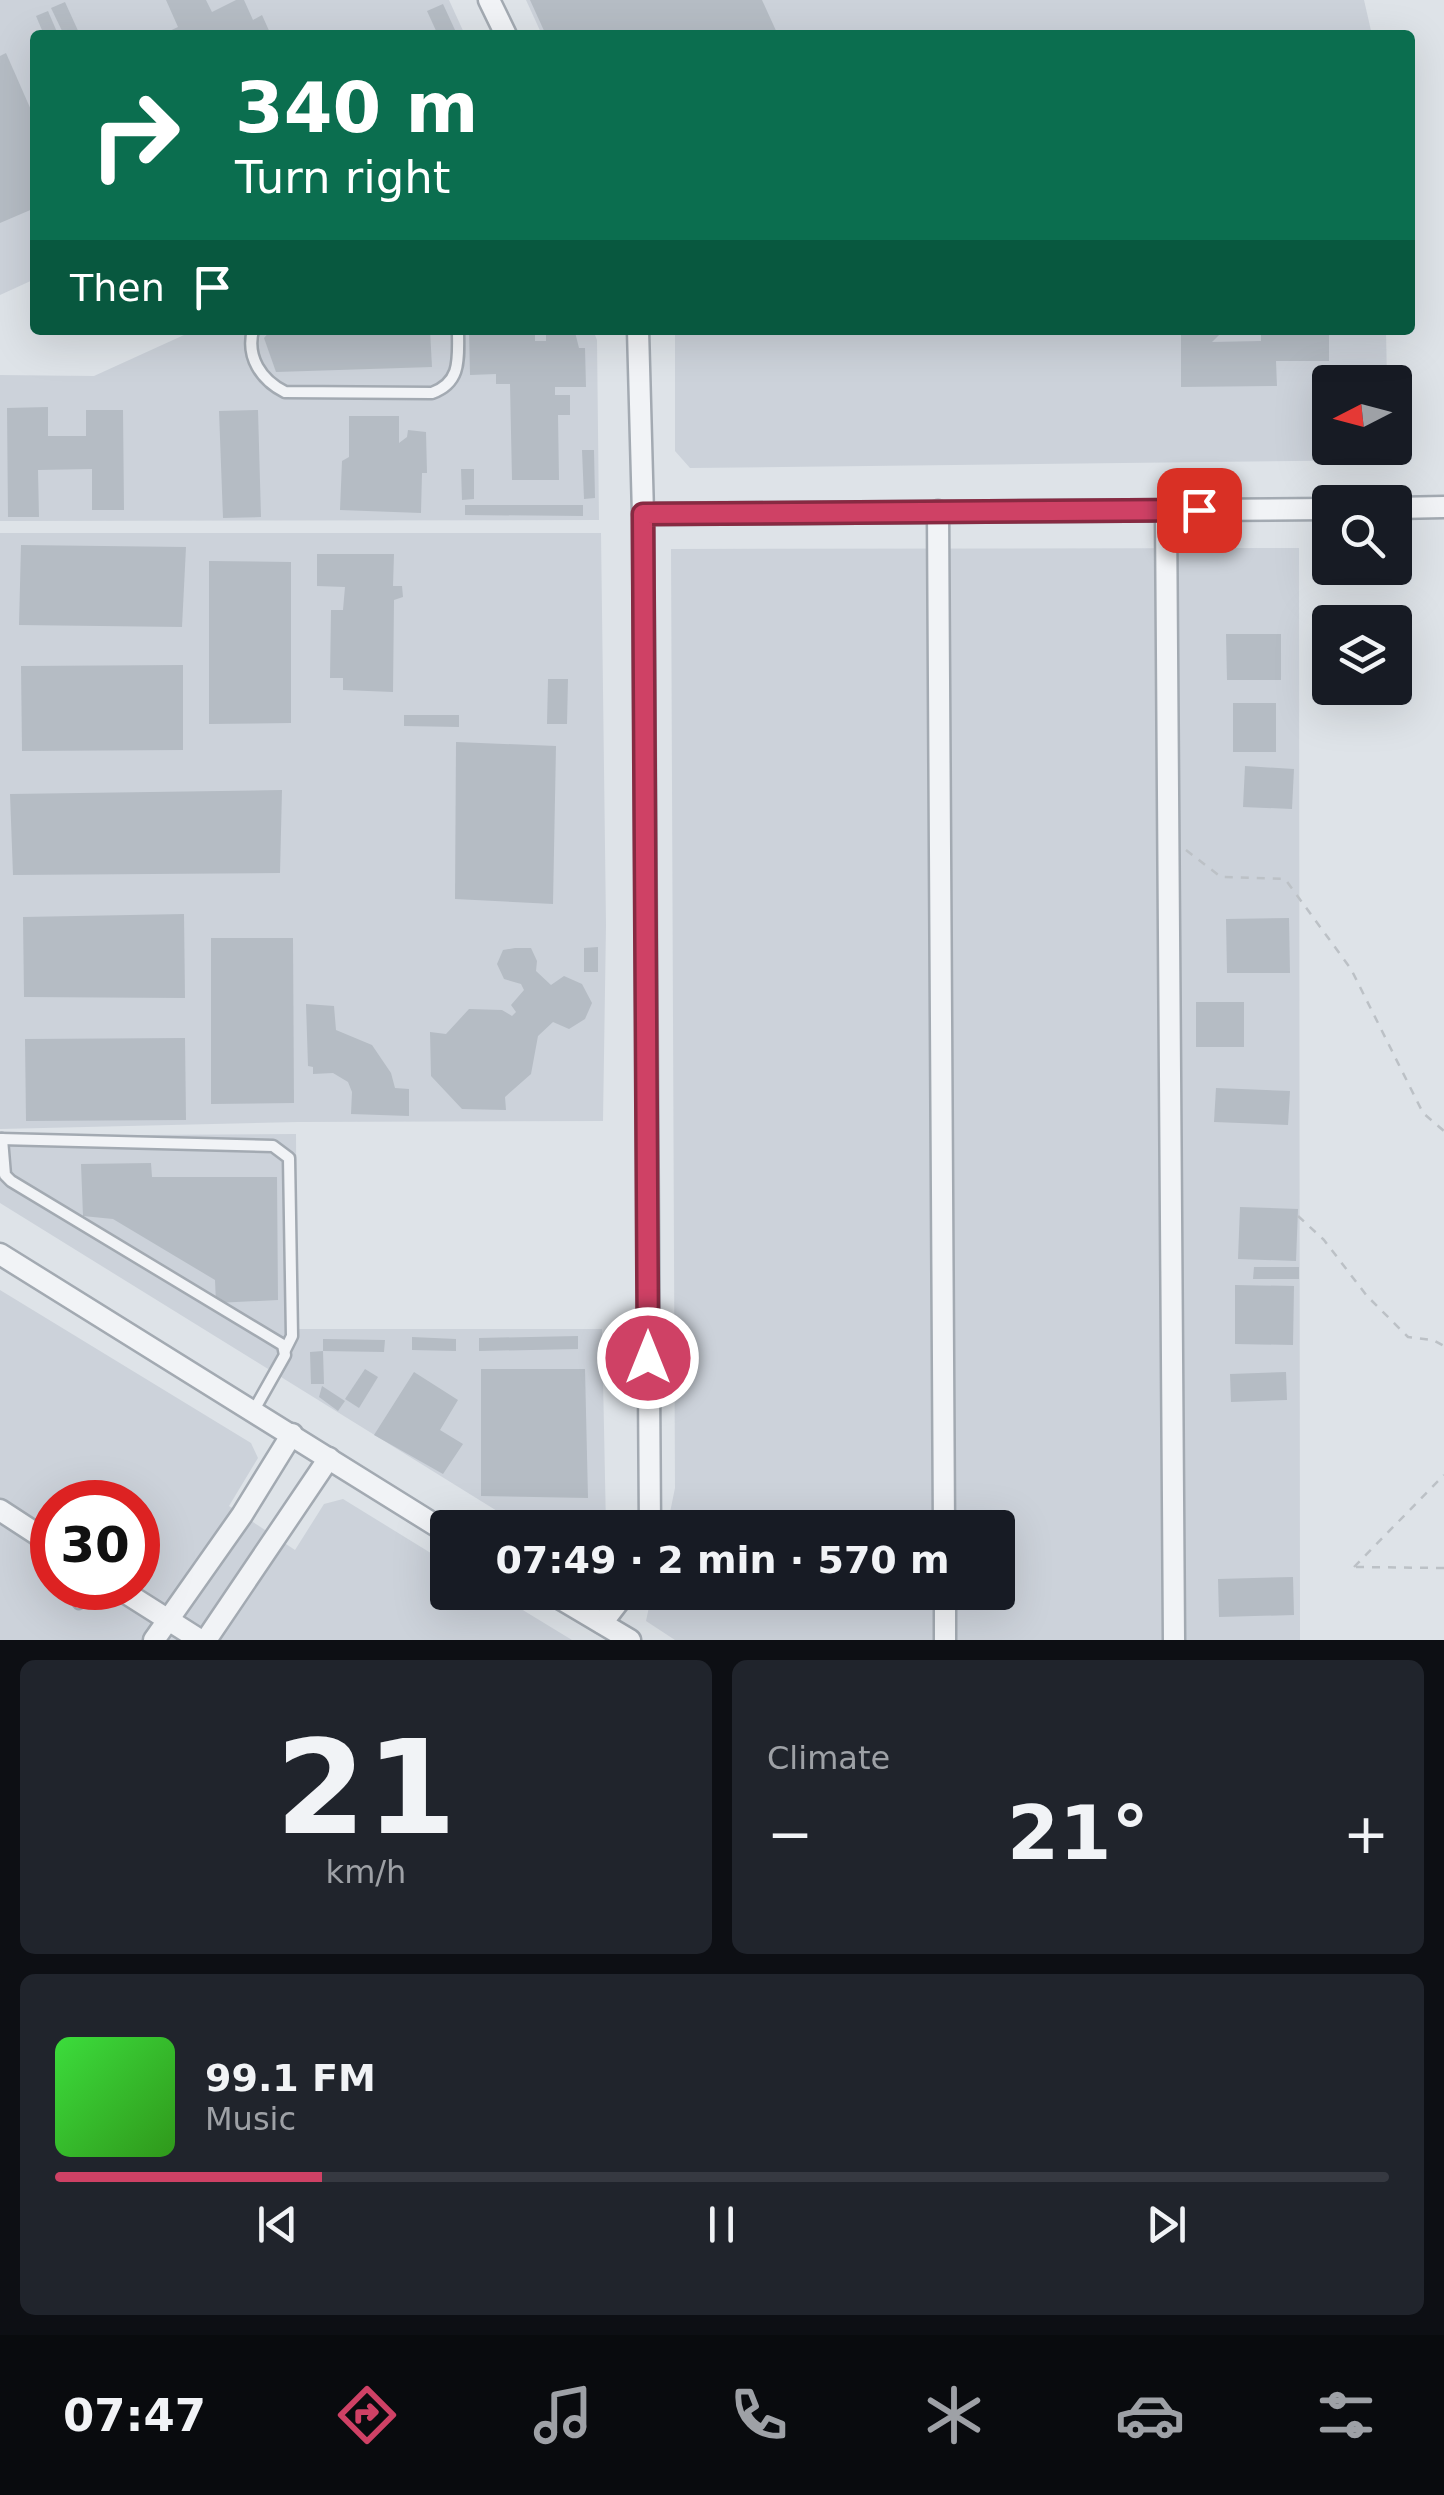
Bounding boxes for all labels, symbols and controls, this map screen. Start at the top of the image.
text: 340 m [235,67,478,149]
icon: right [70,70,200,200]
text: Turn right [235,151,450,204]
icon: arrive [185,260,240,315]
text: Then [70,266,165,310]
north arrow [1312,365,1412,465]
map controls [1312,365,1412,705]
pin [1157,468,1242,553]
icon: arrive [1172,483,1227,538]
button: search [1312,485,1412,585]
button: layers [1312,605,1412,705]
position arrow [596,1306,700,1410]
speed limit sign: 30 [30,1480,160,1610]
text: 07:49 · 2 min · 570 m [495,1538,950,1582]
text: 21 [276,1712,456,1864]
text: Climate [767,1739,890,1777]
text: 21° [1007,1789,1149,1877]
text: − [767,1802,813,1866]
text: + [1343,1802,1389,1866]
text: km/h [326,1853,406,1891]
text: 99.1 FM [205,2056,376,2100]
text: Music [205,2100,296,2138]
icon: previous [250,2197,305,2252]
icon: pause [694,2197,749,2252]
icon: next [1139,2197,1194,2252]
icon: directions [332,2380,402,2450]
icon: music [528,2380,598,2450]
icon: phone [724,2380,794,2450]
icon: climate [919,2380,989,2450]
icon: car [1115,2380,1185,2450]
icon: filters [1311,2380,1381,2450]
text: 07:47 [63,2389,206,2442]

